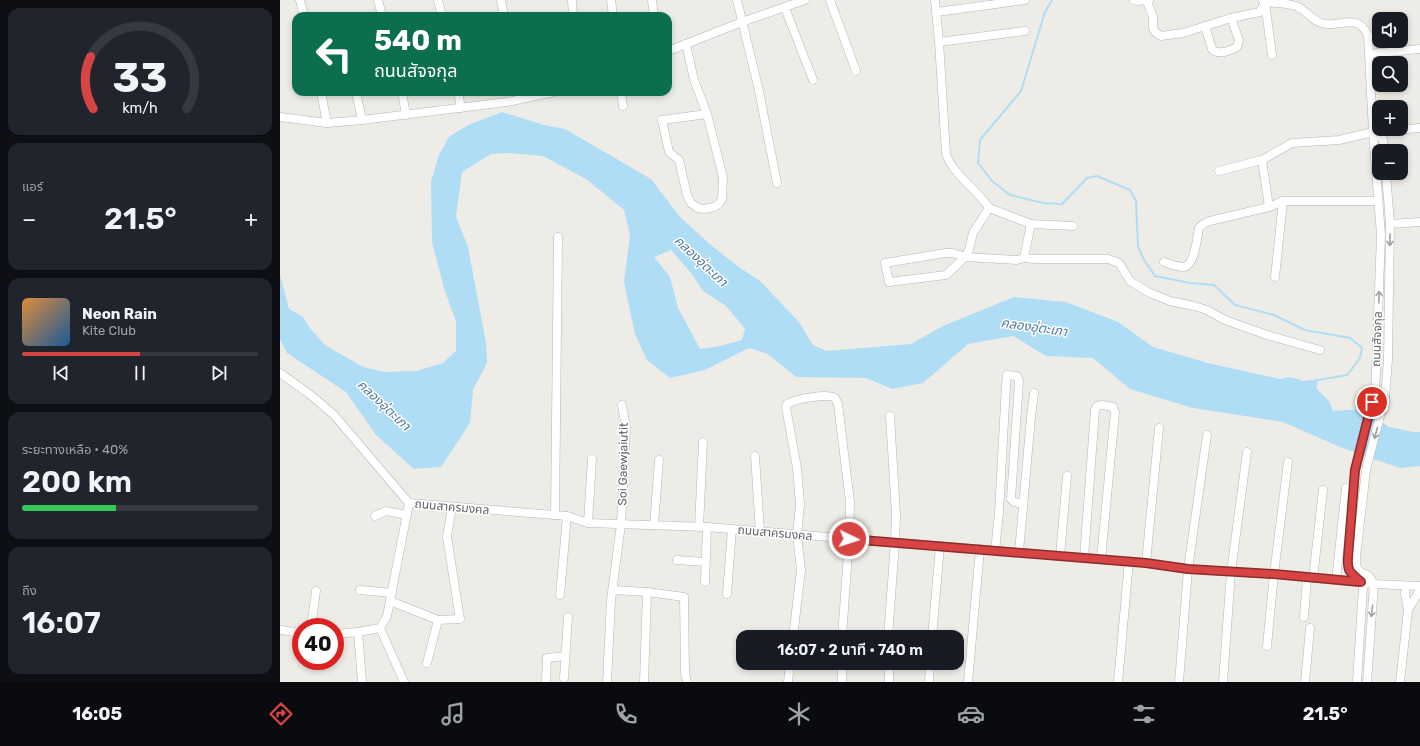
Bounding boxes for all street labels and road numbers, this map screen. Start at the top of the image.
street label: ถนนสัจจกุล [1369,311,1385,367]
street label: Soi Gaewjaiutit [615,422,631,506]
street label: ถนนสาครมงคล [414,497,490,517]
street label: ถนนสาครมงคล [737,523,813,543]

